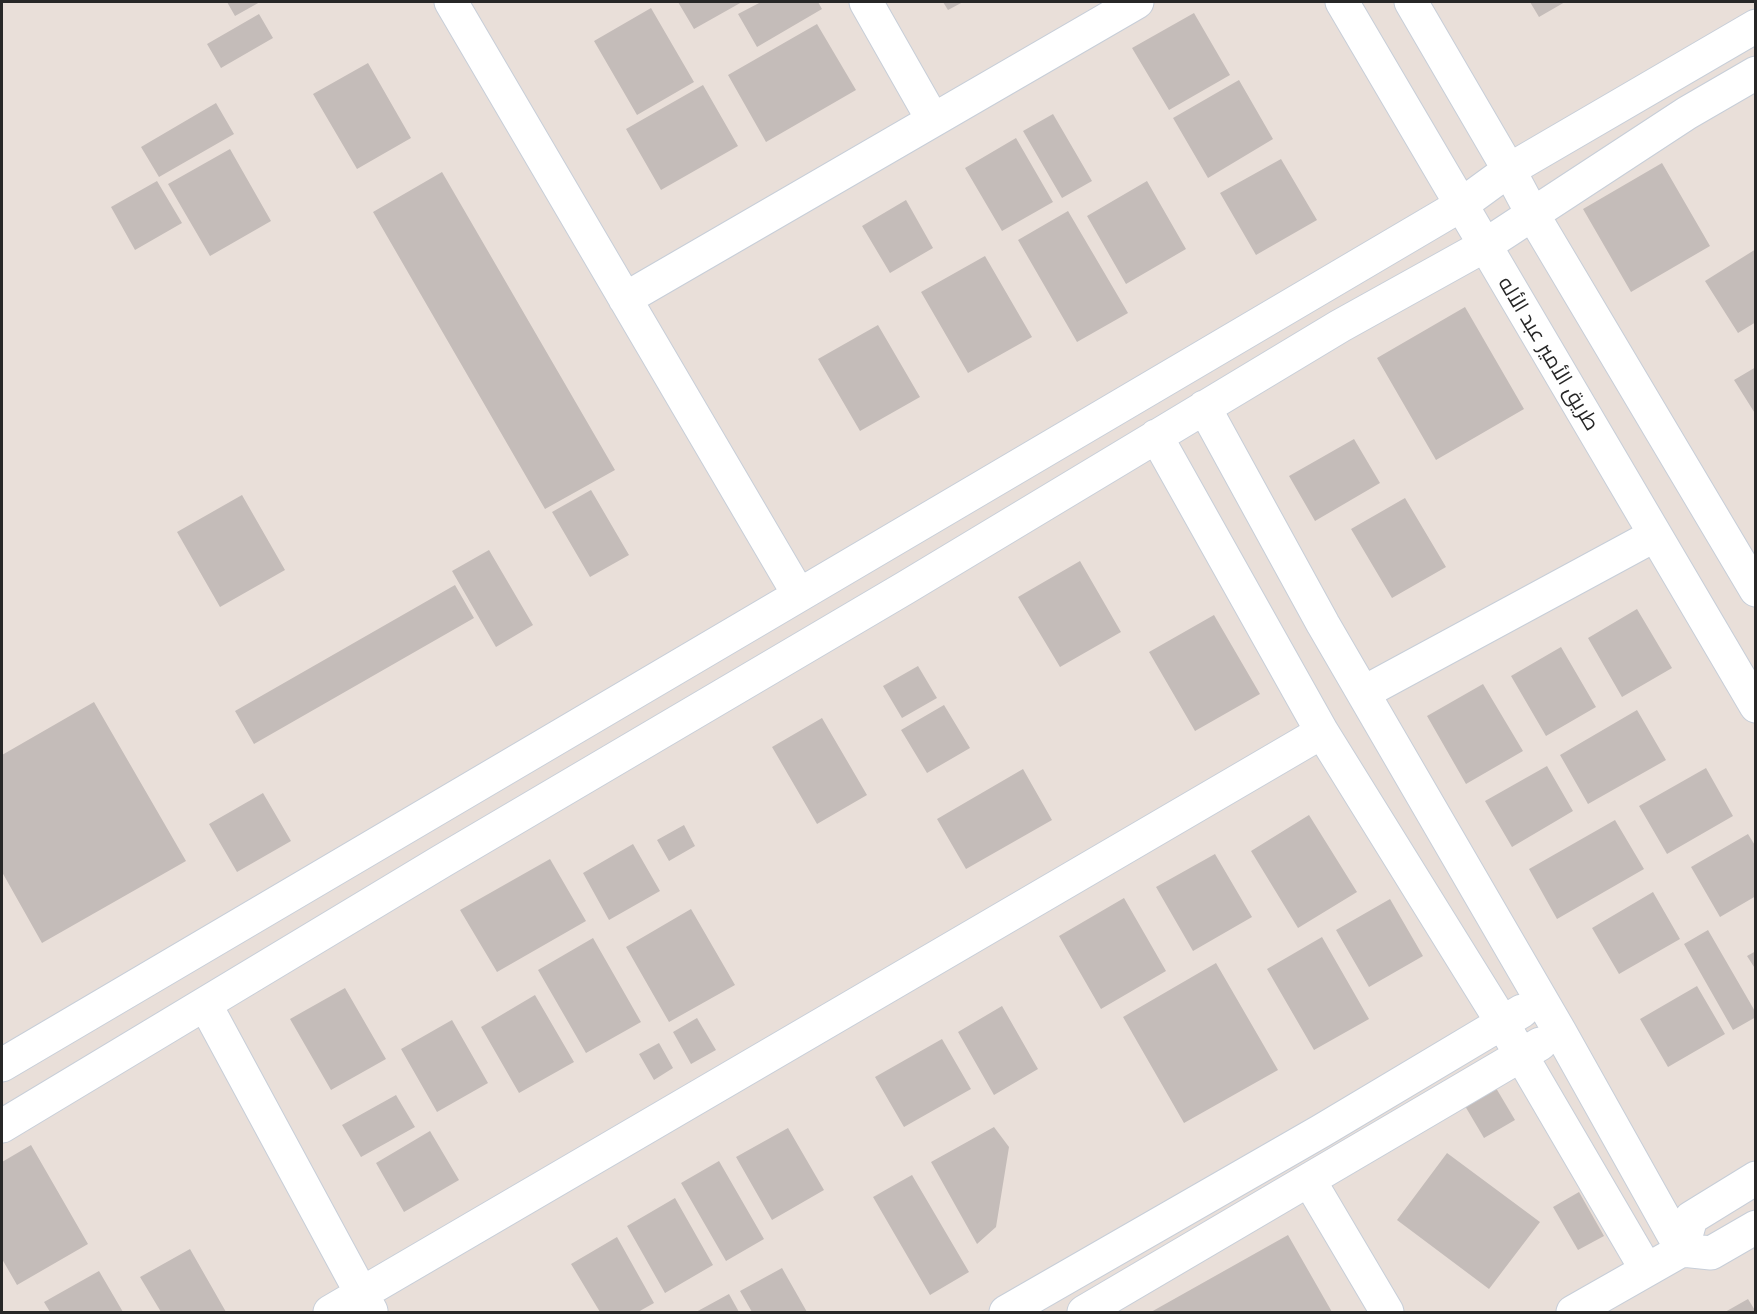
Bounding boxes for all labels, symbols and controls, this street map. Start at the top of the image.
street label: طريق الأمير عبد الأله [1492,273,1604,435]

